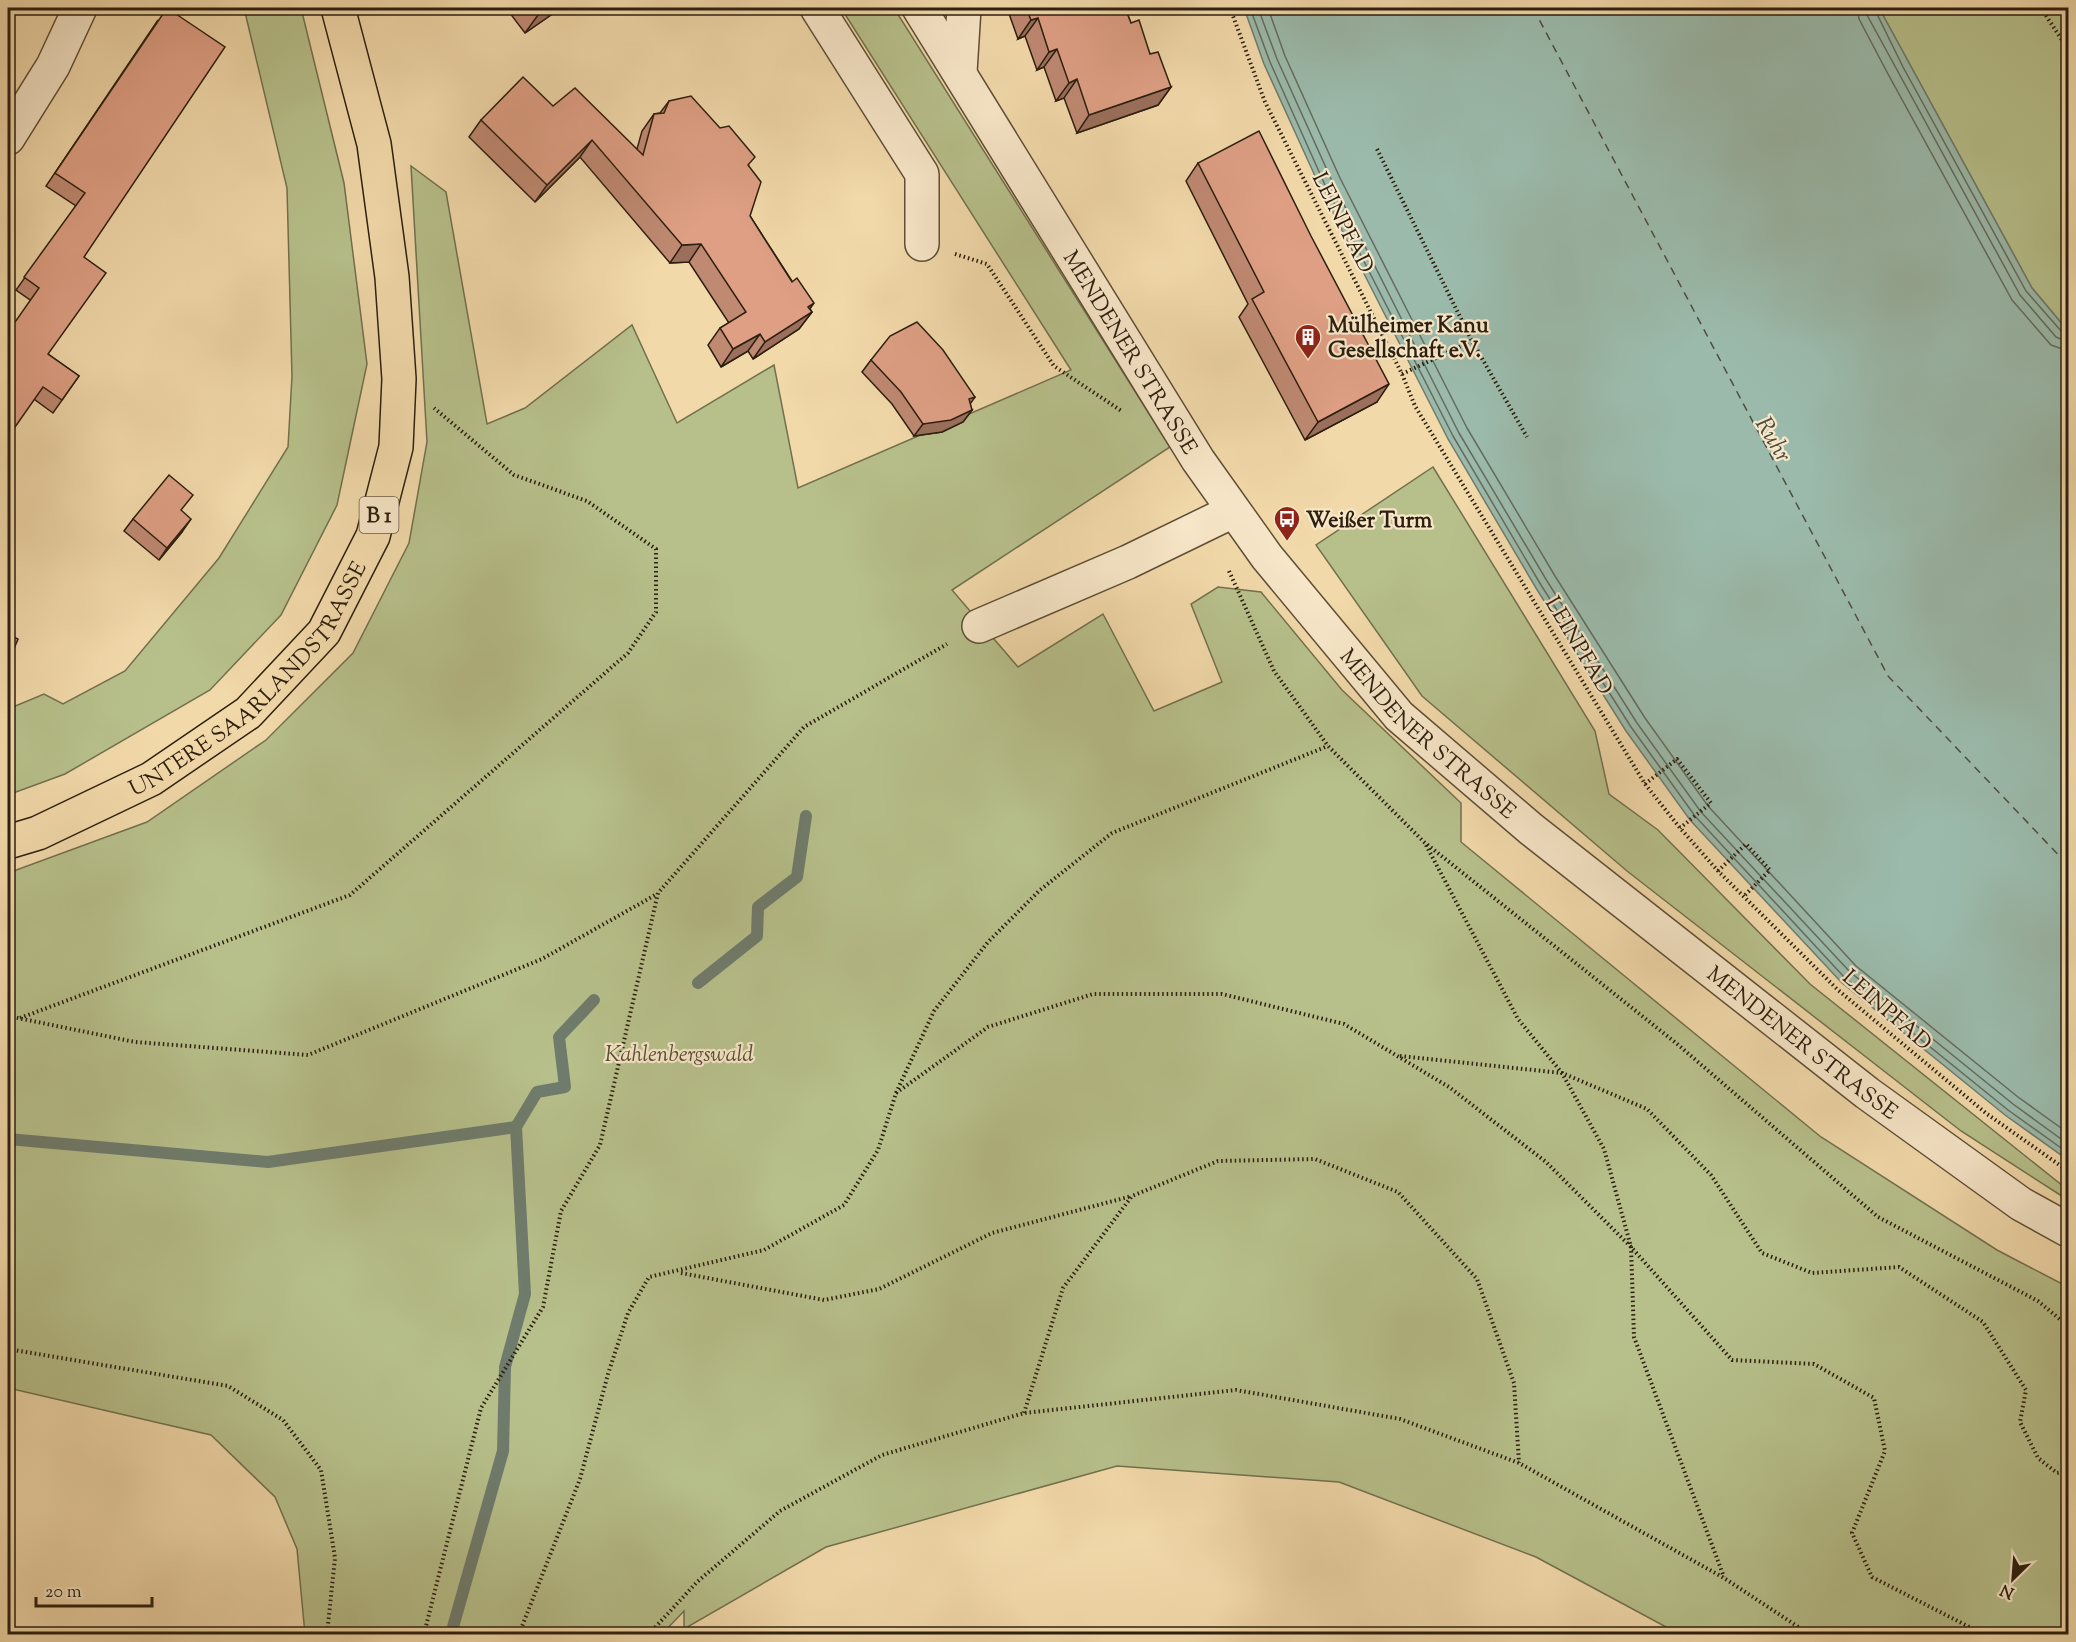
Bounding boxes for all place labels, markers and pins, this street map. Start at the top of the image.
place label: Mülheimer Kanu Gesellschaft e.V. [1328,311,1489,368]
building icon: Mülheimer Kanu Gesellschaft e.V. [1293,322,1323,360]
bus stop icon: Weißer Turm [1272,504,1302,542]
place label: Weißer Turm [1306,506,1433,538]

